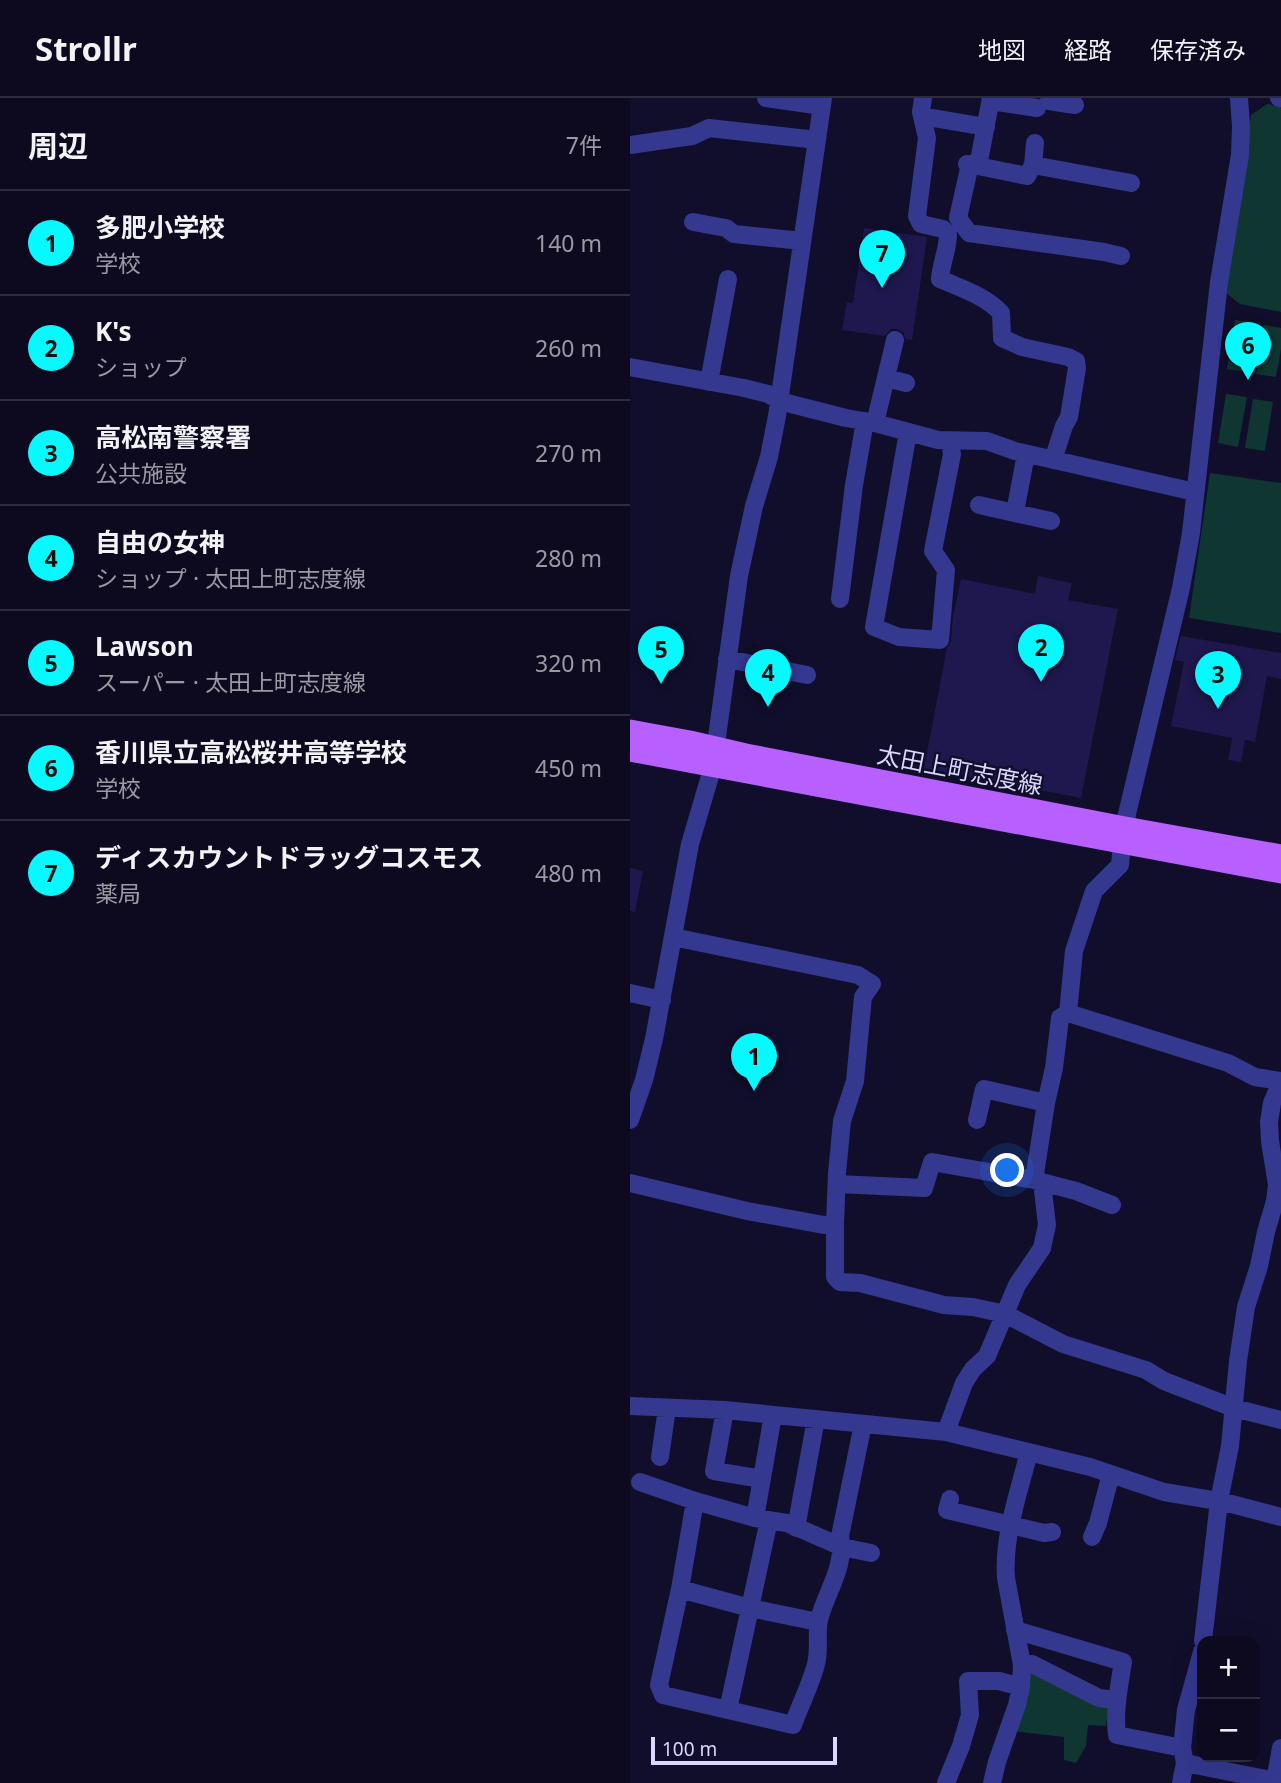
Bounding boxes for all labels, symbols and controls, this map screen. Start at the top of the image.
text: Strollr [35,26,137,71]
text: 地図 [978,33,1026,66]
text: 経路 [1064,33,1112,66]
text: 保存済み [1150,33,1246,66]
text: 周辺 [28,125,88,166]
text: 7件 [566,129,602,161]
text: 多肥小学校 [95,209,225,245]
text: 1 [44,227,58,259]
text: 140 m [535,227,602,259]
pin: 7 [859,230,905,288]
text: 学校 [95,247,141,279]
text: K's [95,313,131,349]
pin: 6 [1225,322,1271,380]
text: 2 [44,332,58,364]
text: 260 m [535,332,602,364]
text: ショップ [95,351,187,383]
text: 高松南警察署 [95,419,251,455]
text: 3 [44,437,58,469]
text: 270 m [535,437,602,469]
text: 公共施設 [95,457,187,489]
text: 自由の女神 [95,524,225,560]
text: 4 [44,542,58,574]
text: 280 m [535,542,602,574]
text: ショップ · 太田上町志度線 [95,562,366,594]
pin: 2 [1018,624,1064,682]
pin: 5 [638,626,684,684]
text: Lawson [95,628,194,664]
text: 5 [44,647,58,679]
text: 320 m [535,647,602,679]
pin: 4 [745,649,791,707]
pin: 3 [1195,651,1241,709]
text: スーパー · 太田上町志度線 [95,666,366,698]
text: 香川県立高松桜井高等学校 [95,734,407,770]
street label: 太田上町志度線 [874,737,1046,801]
text: 6 [44,752,58,784]
text: 450 m [535,752,602,784]
text: 学校 [95,772,141,804]
text: ディスカウントドラッグコスモス [95,839,483,875]
text: 7 [44,857,58,889]
text: 480 m [535,857,602,889]
text: 薬局 [95,877,141,909]
pin: 1 [731,1033,777,1091]
your location [990,1153,1024,1187]
map controls [1197,1636,1260,1762]
button: + [1197,1636,1260,1699]
button: − [1197,1699,1260,1762]
scale bar [651,1734,836,1766]
text: 100 m [662,1736,717,1762]

